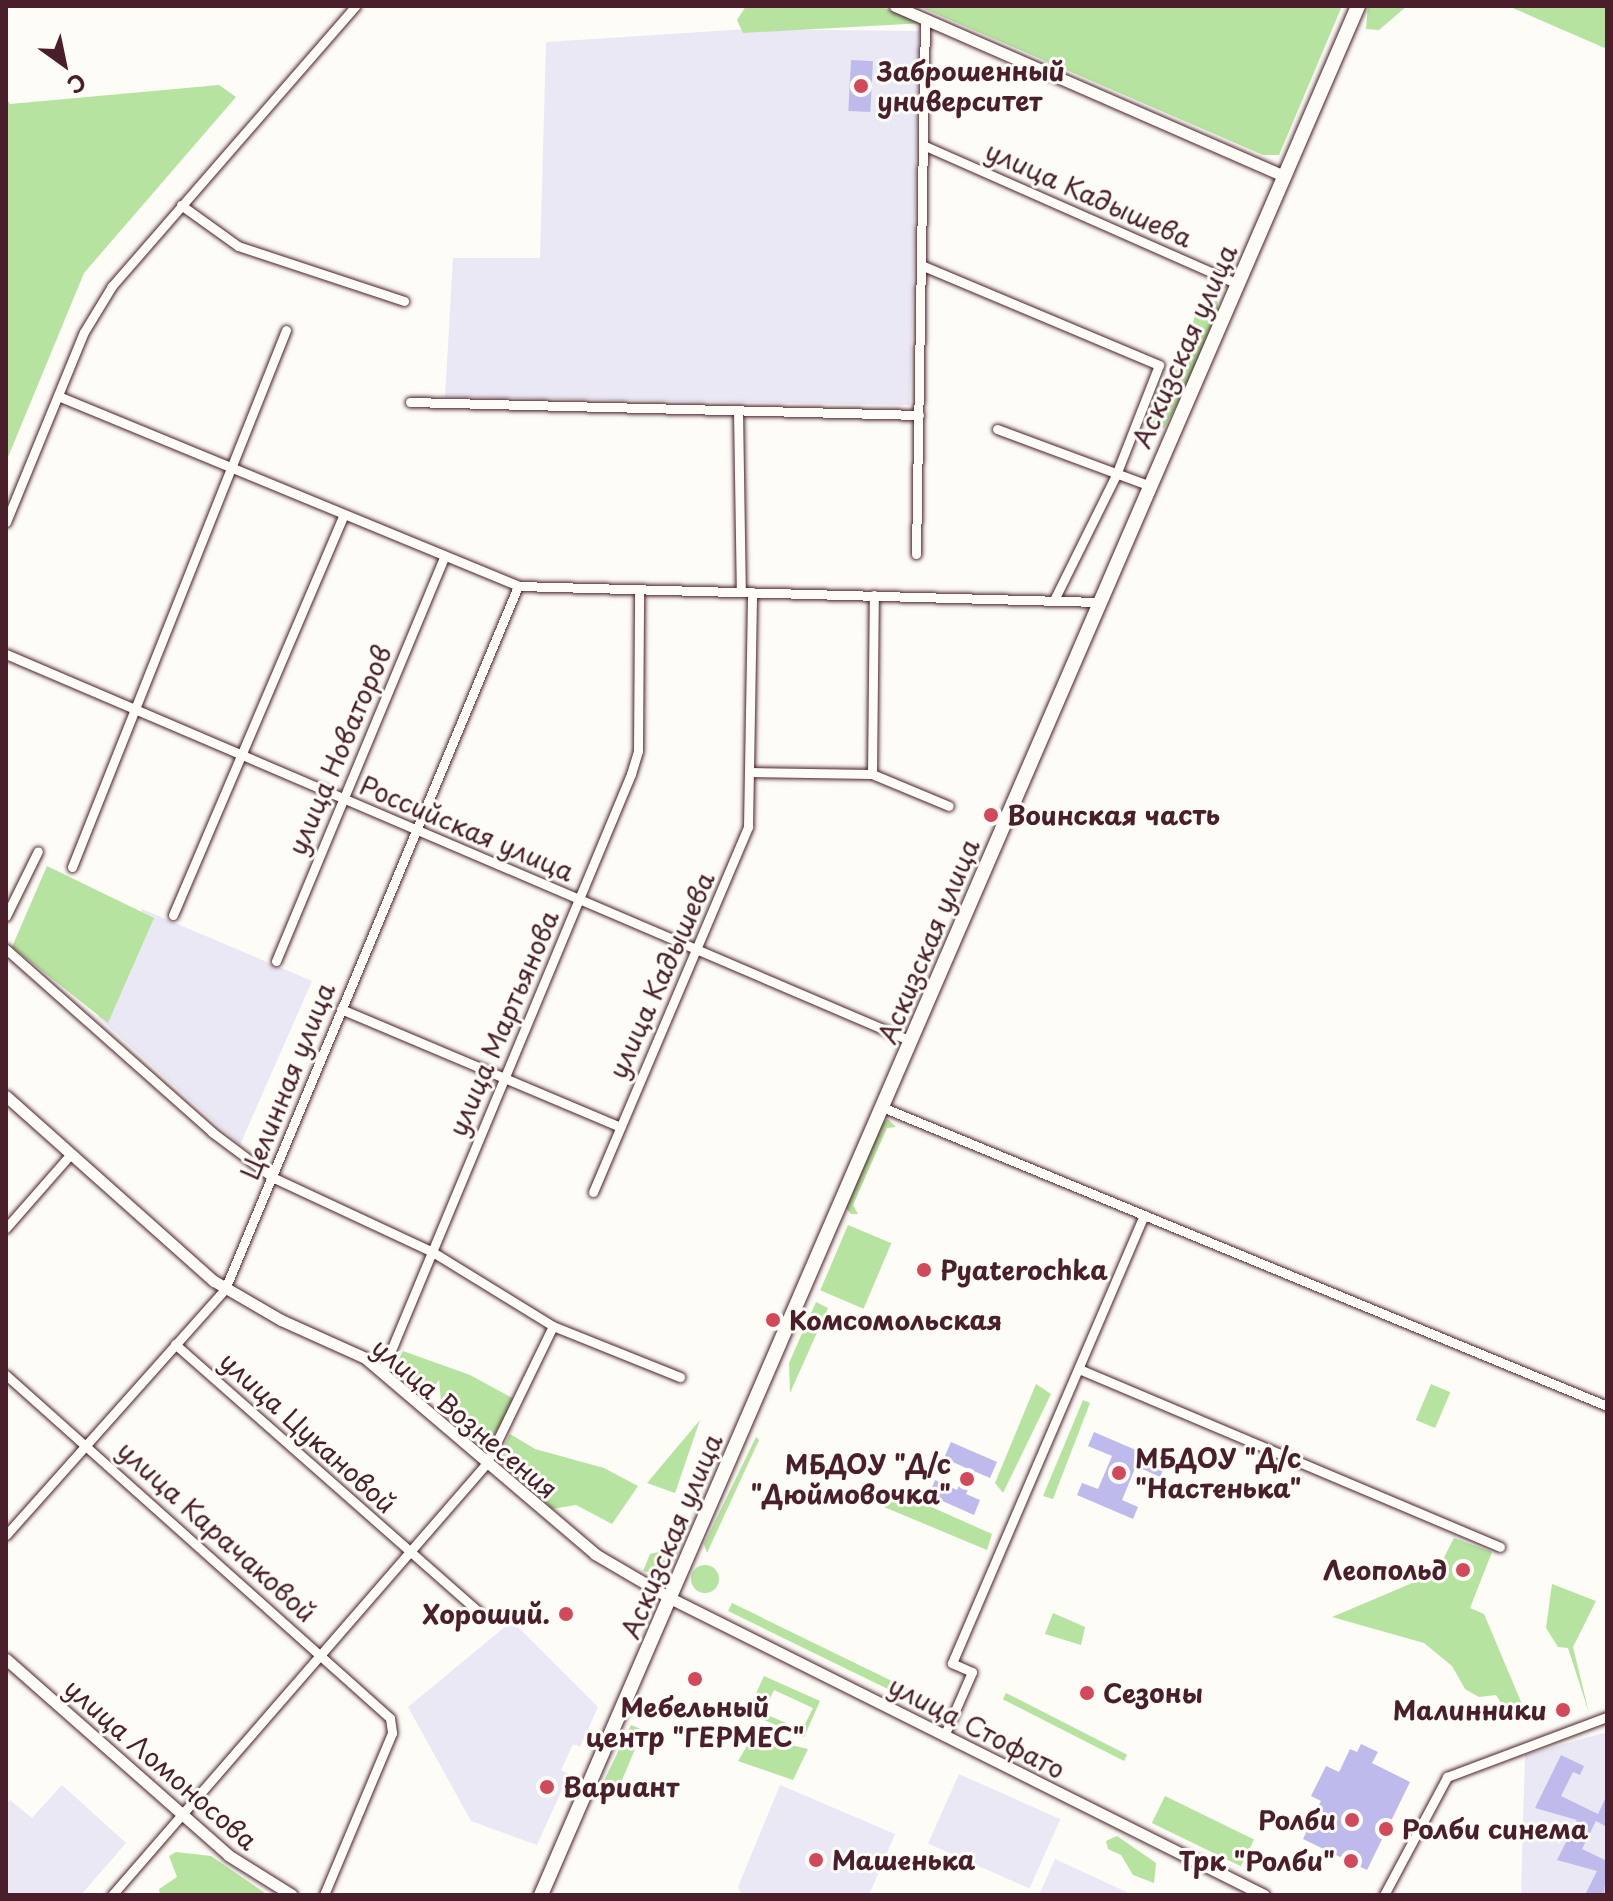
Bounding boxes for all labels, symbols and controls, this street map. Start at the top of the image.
north arrow [24,24,104,104]
place label: Заброшенный университет [877,55,1065,116]
text: С [61,66,93,103]
marker: Заброшенный университет [852,77,870,95]
street label: улица Кадышева [981,134,1197,254]
street label: Аскизская улица [1125,239,1243,453]
street label: улица Новаторов [281,640,397,860]
street label: Российская улица [355,769,579,887]
place label: Воинская часть [1007,799,1220,831]
marker: Воинская часть [982,806,1000,824]
street label: Аскизская улица [871,833,985,1049]
street label: улица Кадышева [601,867,721,1083]
street label: улица Мартьянова [441,905,565,1141]
street label: Целинная улица [233,977,341,1185]
place label: Pyaterochka [940,1254,1108,1286]
marker: Pyaterochka [915,1261,933,1279]
place label: Комсомольская [789,1304,1002,1336]
marker: Комсомольская [764,1311,782,1329]
street label: улица Вознесения [365,1331,565,1505]
street label: улица Цукановой [213,1345,403,1519]
street label: Аскизская улица [614,1428,728,1644]
street label: улица Карачаковой [111,1434,323,1628]
place label: МБДОУ "Д/с "Настенька" [1135,1442,1302,1504]
place label: МБДОУ "Д/с "Дюймовочка" [750,1448,951,1510]
marker: МБДОУ "Д/с "Настенька" [1110,1464,1128,1482]
marker: МБДОУ "Д/с "Дюймовочка" [958,1470,976,1488]
place label: Леопольд [1323,1554,1447,1586]
marker: Леопольд [1454,1561,1472,1579]
place label: Хороший. [422,1598,550,1630]
marker: Хороший. [557,1605,575,1623]
street label: улица Стофато [883,1669,1071,1785]
marker: Мебельный центр "ГЕРМЕС" [686,1670,704,1688]
street label: улица Ломоносова [58,1671,264,1857]
place label: Сезоны [1103,1677,1203,1709]
marker: Сезоны [1078,1684,1096,1702]
place label: Мебельный центр "ГЕРМЕС" [585,1691,805,1752]
place label: Малинники [1393,1694,1547,1726]
marker: Малинники [1554,1701,1572,1719]
place label: Вариант [563,1771,679,1803]
marker: Вариант [538,1778,556,1796]
place label: Ролби [1258,1804,1336,1836]
marker: Ролби [1343,1811,1361,1829]
place label: Ролби синема [1402,1813,1588,1845]
marker: Ролби синема [1377,1820,1395,1838]
place label: Машенька [832,1844,975,1876]
place label: Трк "Ролби" [1177,1845,1335,1877]
marker: Машенька [807,1851,825,1869]
marker: Трк "Ролби" [1342,1852,1360,1870]

